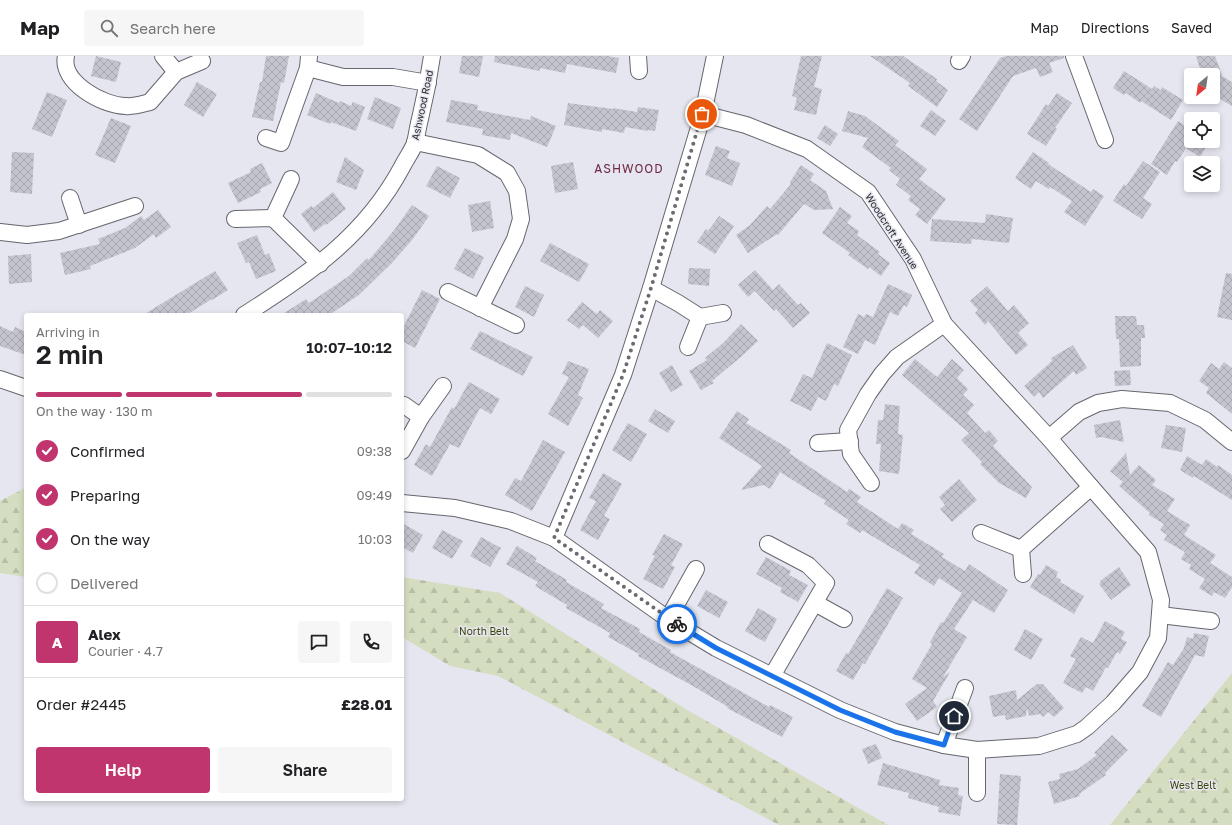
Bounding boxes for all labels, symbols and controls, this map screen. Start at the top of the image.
search box [84,10,364,46]
text: Map [20,16,60,39]
icon: search [98,17,120,39]
text: Search here [130,19,216,37]
text: Map [1030,19,1059,36]
text: Directions [1081,19,1149,36]
text: Saved [1171,19,1212,36]
north arrow [1184,68,1220,104]
map controls [1184,68,1220,192]
street label: Ashwood Road [409,69,435,141]
pin [685,97,719,131]
icon: bag [691,103,713,125]
button: locate [1184,112,1220,148]
button: layers [1184,156,1220,192]
district label: ASHWOOD [594,161,664,176]
street label: Woodcroft Avenue [863,191,921,271]
text: Arriving in [36,324,100,340]
text: 10:07–10:12 [306,338,392,356]
text: 2 min [36,339,104,370]
text: On the way · 130 m [36,403,153,419]
icon: check [36,440,58,462]
text: Confirmed [70,442,145,460]
text: 09:38 [357,443,392,459]
icon: check [36,484,58,506]
text: Preparing [70,486,140,504]
text: 09:49 [356,487,392,503]
icon: check [36,528,58,550]
text: On the way [70,530,150,548]
text: 10:03 [358,531,392,547]
text: Delivered [70,574,138,592]
courier [657,604,697,644]
icon: bike [666,613,688,635]
button: chat [298,621,340,663]
button: phone [350,621,392,663]
text: Alex [88,625,121,643]
park label: North Belt [459,625,509,637]
text: A [52,633,62,651]
text: Courier · 4.7 [88,643,163,659]
text: Order #2445 [36,695,126,713]
text: £28.01 [341,695,392,713]
pin [937,699,971,733]
icon: home [943,705,965,727]
button: Help [36,747,210,793]
button: Share [218,747,392,793]
park label: West Belt [1170,779,1216,791]

